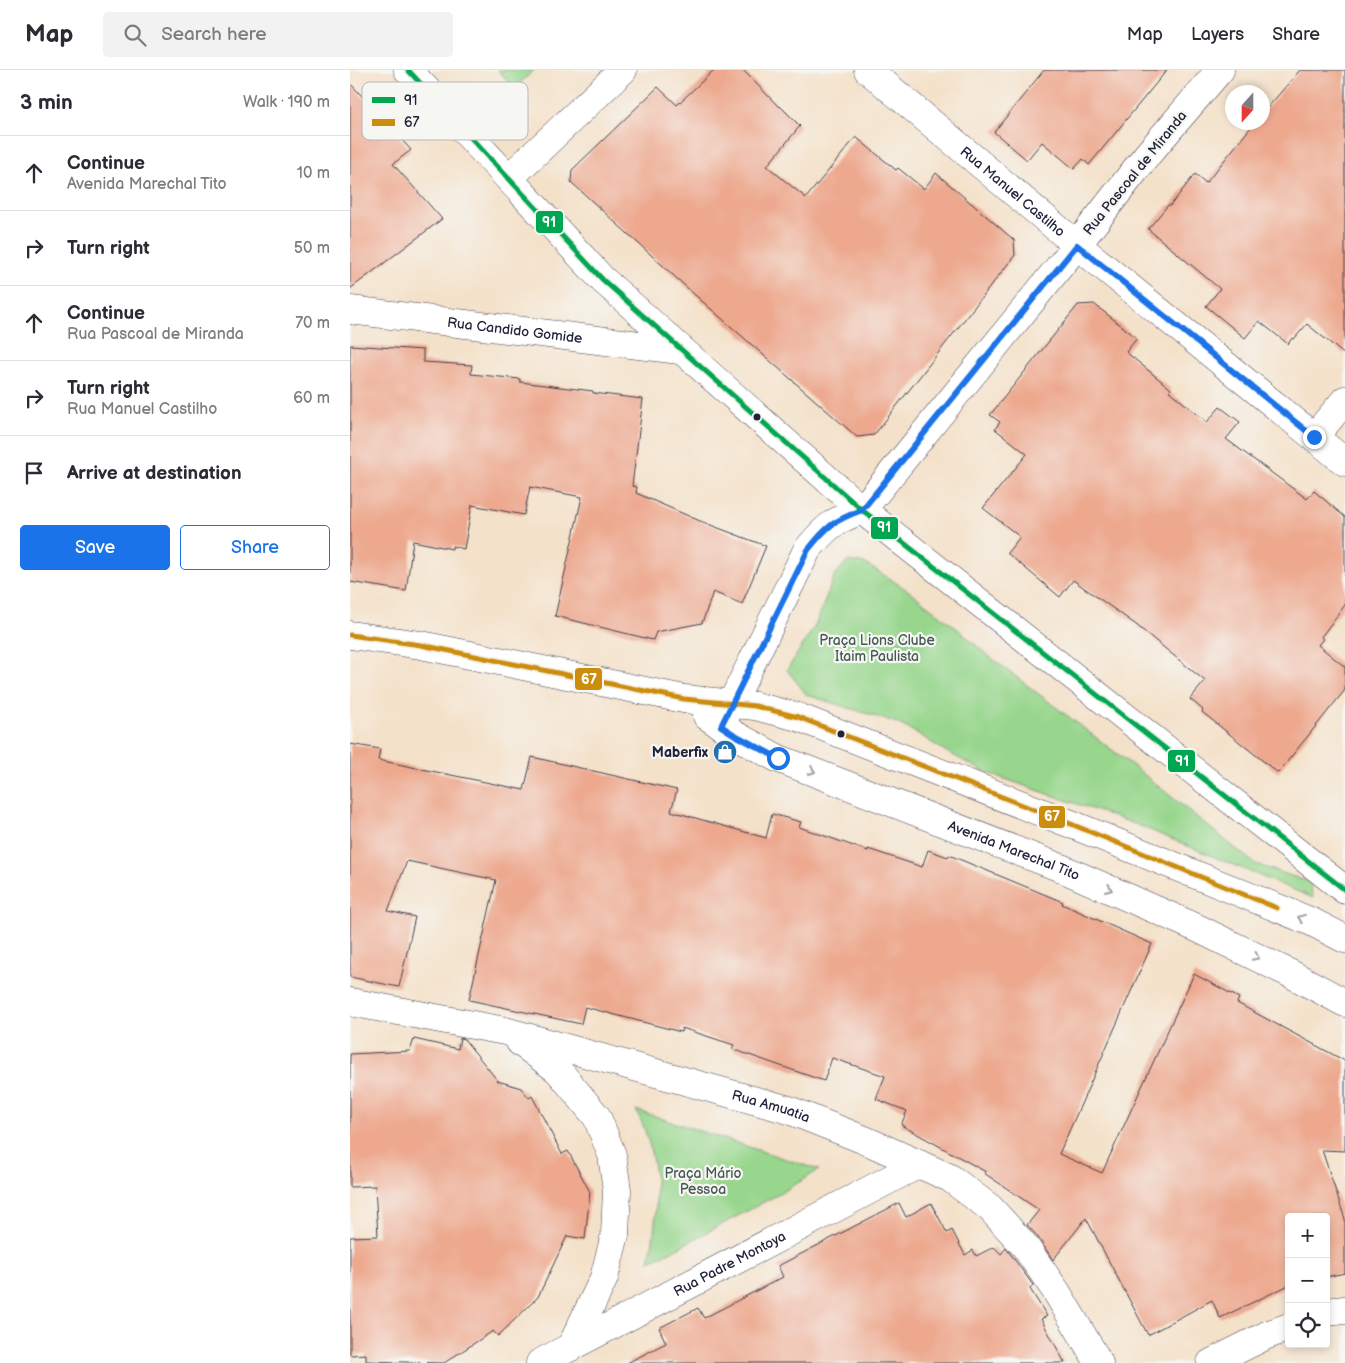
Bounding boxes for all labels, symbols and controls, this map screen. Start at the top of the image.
search box [103,12,453,57]
text: Map [25,20,73,49]
icon: search [121,21,149,49]
text: Search here [161,23,267,46]
text: Map [1127,24,1163,45]
text: Layers [1191,24,1244,45]
text: Share [1272,24,1320,45]
legend [362,82,528,140]
north arrow [1225,85,1270,130]
text: 3 min [20,90,73,115]
text: 91 [404,92,418,109]
text: Walk · 190 m [243,93,330,112]
street label: Rua Pascoal de Miranda [1080,107,1190,238]
text: 67 [404,114,420,131]
street label: Rua Manuel Castilho [957,143,1069,240]
text: Continue [67,152,145,175]
icon: ahead [20,159,48,187]
text: 10 m [297,164,330,183]
text: Avenida Marechal Tito [67,175,227,194]
line badge: 91 [535,210,564,234]
text: 91 [542,214,556,231]
icon: right [20,234,48,262]
text: Turn right [67,237,150,260]
text: 50 m [294,239,330,258]
text: Continue [67,302,145,325]
icon: ahead [20,309,48,337]
street label: Rua Candido Gomide [446,313,583,347]
text: 70 m [295,314,330,333]
text: Rua Pascoal de Miranda [67,325,244,344]
text: Turn right [67,377,150,400]
icon: right [20,384,48,412]
text: 60 m [293,389,330,408]
text: Rua Manuel Castilho [67,400,217,419]
unlabelled marker [752,412,762,422]
route end [1303,426,1326,449]
icon: arrive [20,459,48,487]
text: Arrive at destination [67,462,242,485]
line badge: 91 [870,516,899,540]
text: 91 [877,519,891,536]
button: Save [20,525,170,570]
button: Share [180,525,330,570]
park label: Praça Lions Clube Itaim Paulista [819,632,935,665]
line badge: 67 [574,667,603,691]
text: 67 [581,671,597,688]
unlabelled marker [836,729,846,739]
shop icon: Maberfix [712,739,738,765]
place label: Maberfix [652,744,709,761]
route start [767,747,790,770]
line badge: 91 [1167,749,1196,773]
text: 91 [1175,753,1189,770]
one-way arrow [807,765,815,775]
line badge: 67 [1038,805,1066,829]
text: 67 [1044,808,1060,825]
street label: Avenida Marechal Tito [946,817,1082,884]
one-way arrow [1104,883,1113,893]
one-way arrow [1297,913,1306,924]
one-way arrow [1251,951,1260,961]
street label: Rua Amuatia [730,1086,813,1126]
park label: Praça Mário Pessoa [665,1165,742,1198]
map controls [1285,1213,1330,1348]
button: + [1285,1213,1330,1258]
street label: Rua Padre Montoya [671,1227,788,1300]
button: − [1285,1258,1330,1303]
button: locate [1285,1303,1330,1348]

